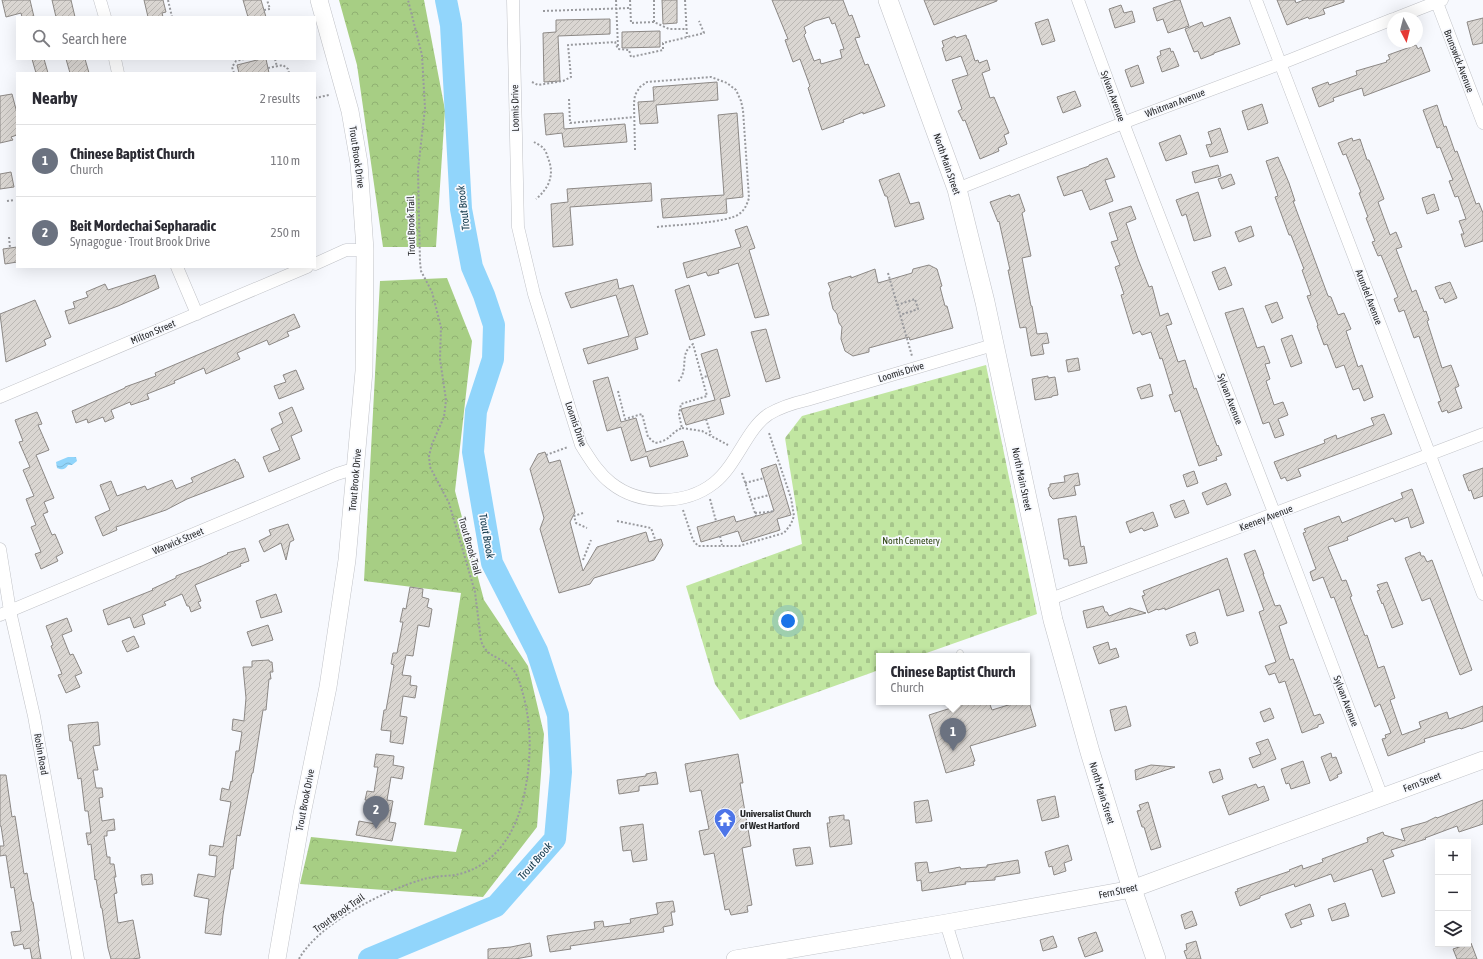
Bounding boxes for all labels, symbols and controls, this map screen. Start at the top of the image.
north arrow [1387,12,1423,48]
search box [16,16,316,60]
icon: search [30,27,52,49]
street label: Brunswick Avenue [1442,28,1476,94]
text: Search here [62,30,127,47]
street label: Sylvan Avenue [1099,69,1127,123]
street label: Loomis Drive [509,84,521,132]
street label: Whitman Avenue [1144,86,1207,119]
text: Nearby [32,88,78,108]
text: 2 results [260,91,300,106]
street label: Trout Brook Drive [347,125,367,189]
street label: North Main Street [931,132,963,196]
text: Chinese Baptist Church [70,145,195,162]
text: 1 [42,153,48,168]
text: 110 m [271,153,300,168]
text: Church [70,162,103,177]
water label: Trout Brook [454,185,472,231]
street label: Trout Brook Trail [405,196,417,256]
text: Beit Mordechai Sepharadic [70,217,216,234]
text: 2 [42,225,48,240]
text: 250 m [271,225,300,240]
text: Synagogue · Trout Brook Drive [70,234,210,249]
street label: Arundel Avenue [1353,268,1385,327]
street label: Milton Street [129,318,177,346]
street label: Loomis Drive [877,360,926,384]
street label: Sylvan Avenue [1215,372,1245,426]
street label: Loomis Drive [563,400,589,448]
street label: North Main Street [1010,446,1034,512]
street label: Trout Brook Drive [347,448,363,512]
street label: Keeney Avenue [1238,503,1295,533]
water label: Trout Brook [477,513,497,560]
street label: Trout Brook Trail [457,516,484,576]
street label: Warwick Street [151,525,205,557]
park label: North Cemetery [882,535,940,546]
your location [778,611,798,631]
popup [876,653,1030,705]
text: Chinese Baptist Church [891,663,1015,680]
street label: Sylvan Avenue [1331,674,1361,728]
text: Church [891,680,924,695]
pin: 1 [940,718,966,751]
street label: Robin Road [32,732,50,776]
street label: North Main Street [1087,761,1117,825]
street label: Trout Brook Drive [294,768,316,832]
street label: Fern Street [1402,770,1443,794]
pin: 2 [363,796,389,829]
temple icon: Universalist Church of West Hartford [712,806,738,839]
place label: Universalist Church of West Hartford [740,808,811,831]
map controls [1435,839,1471,947]
button: + [1435,839,1471,875]
water label: Trout Brook [516,840,555,882]
button: − [1435,875,1471,911]
street label: Fern Street [1098,881,1139,900]
street label: Trout Brook Trail [311,891,367,935]
button: layers [1435,911,1471,947]

